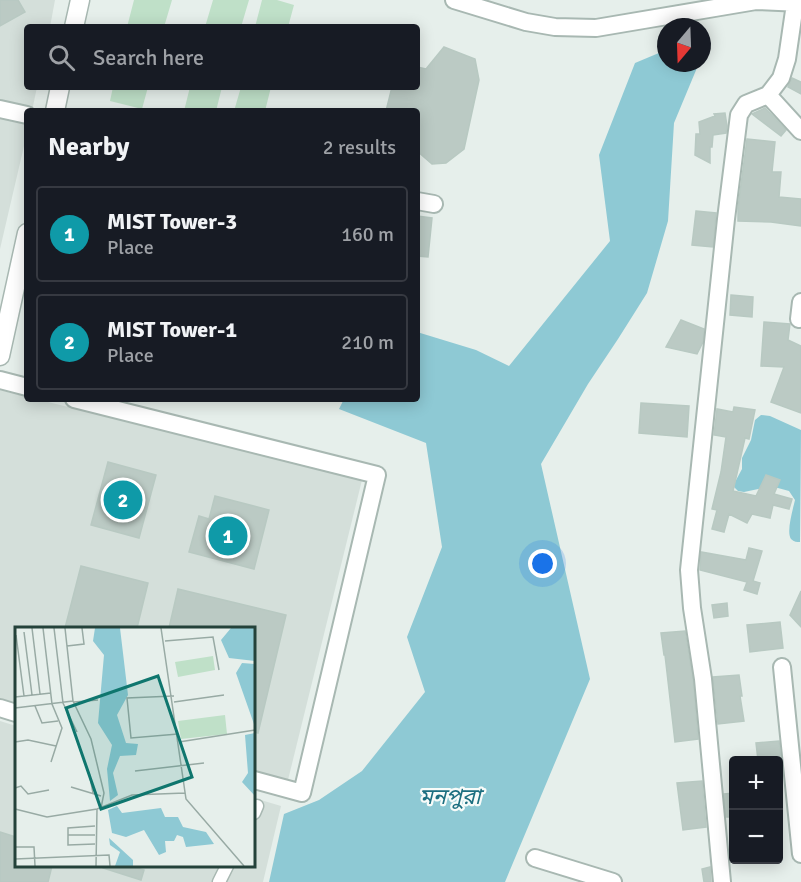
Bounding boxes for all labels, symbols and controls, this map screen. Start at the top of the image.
north arrow [657,18,711,72]
search box [24,24,420,90]
icon: search [45,41,78,74]
text: Search here [93,44,204,71]
text: Nearby [48,131,129,163]
text: 2 results [323,135,396,160]
text: MIST Tower-3 [107,208,237,235]
text: 1 [64,222,75,247]
text: 160 m [341,222,394,247]
text: Place [107,235,154,260]
text: MIST Tower-1 [107,316,237,343]
text: 2 [64,330,75,355]
text: 210 m [341,330,394,355]
text: Place [107,343,154,368]
pin: 2 [104,478,142,522]
pin: 1 [208,514,248,558]
your location [528,549,557,578]
inset map [15,627,255,867]
map controls [729,756,783,864]
button: + [729,756,783,810]
water label: মনপুরা [419,783,485,810]
button: − [729,810,783,864]

